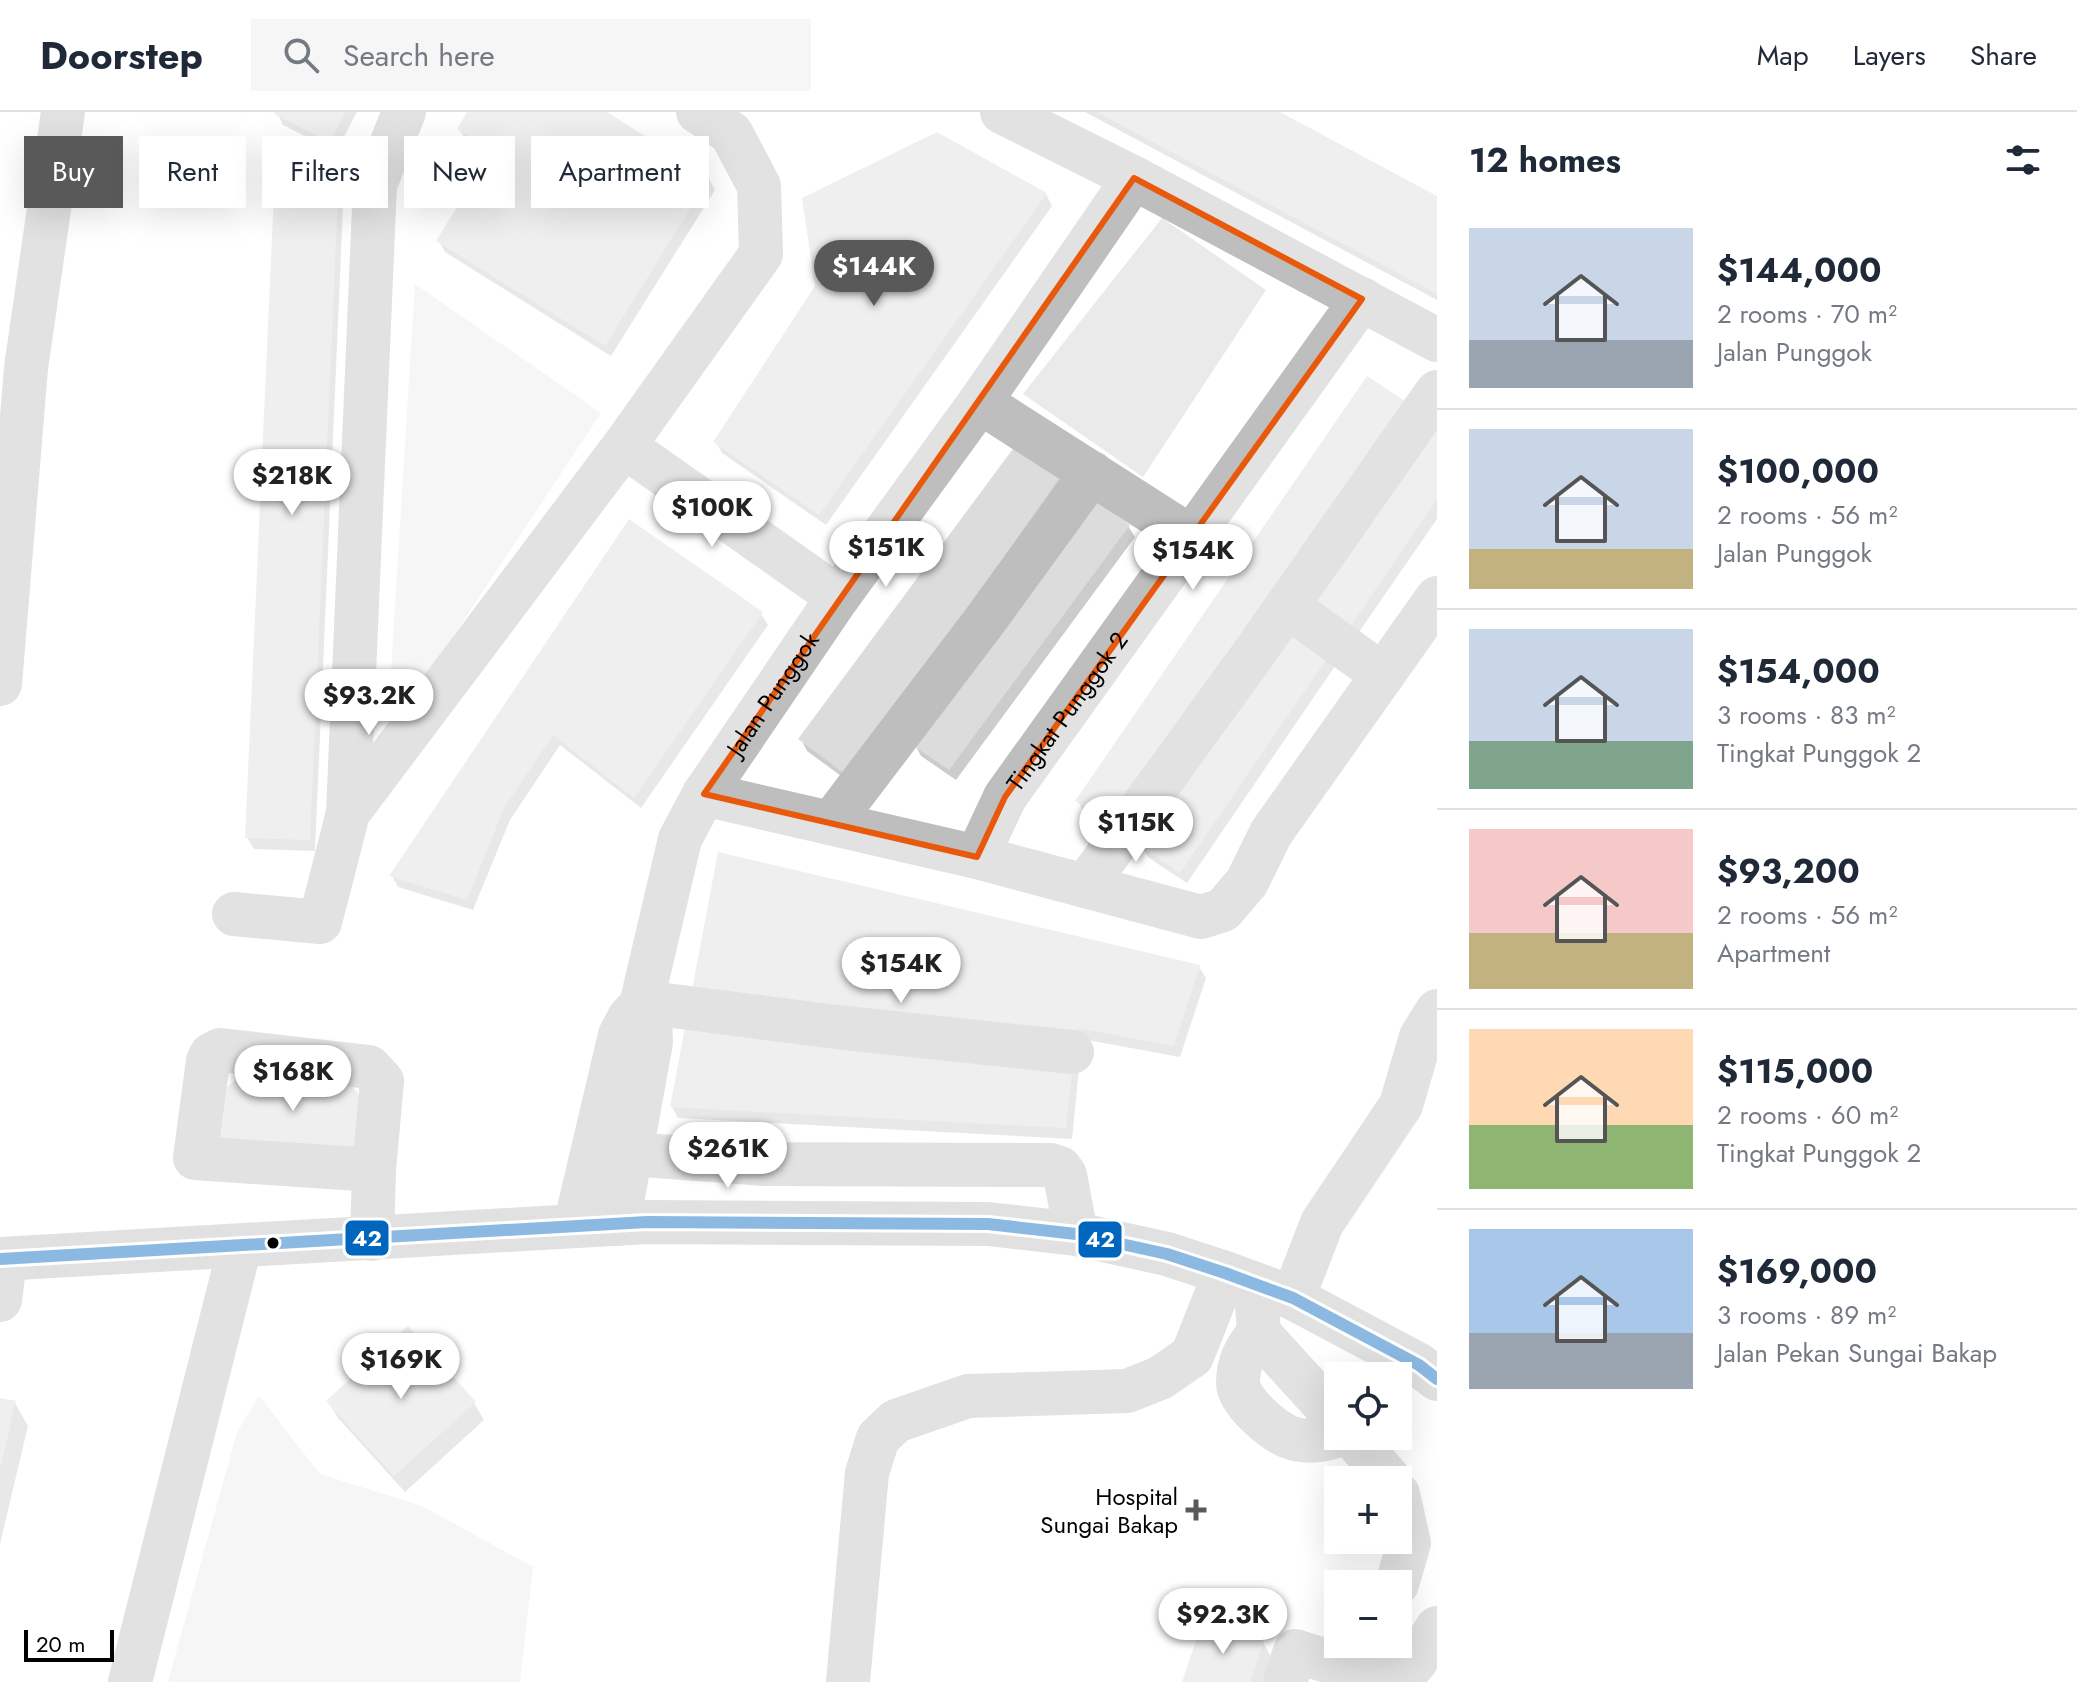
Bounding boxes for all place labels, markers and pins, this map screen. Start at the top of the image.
pin: $144K [818,240,930,308]
pin: $218K [236,449,348,517]
pin: $100K [656,481,768,549]
pin: $151K [830,521,942,589]
pin: $154K [1137,524,1249,592]
pin: $93.2K [304,669,434,737]
pin: $115K [1080,796,1192,864]
pin: $154K [845,937,957,1005]
pin: $168K [237,1045,349,1113]
pin: $261K [672,1122,784,1190]
unlabelled marker [265,1235,281,1251]
pin: $169K [345,1333,457,1401]
place label: Hospital Sungai Bakap [1040,1479,1178,1542]
marker: Hospital Sungai Bakap [1185,1499,1207,1521]
pin: $92.3K [1158,1588,1288,1656]

